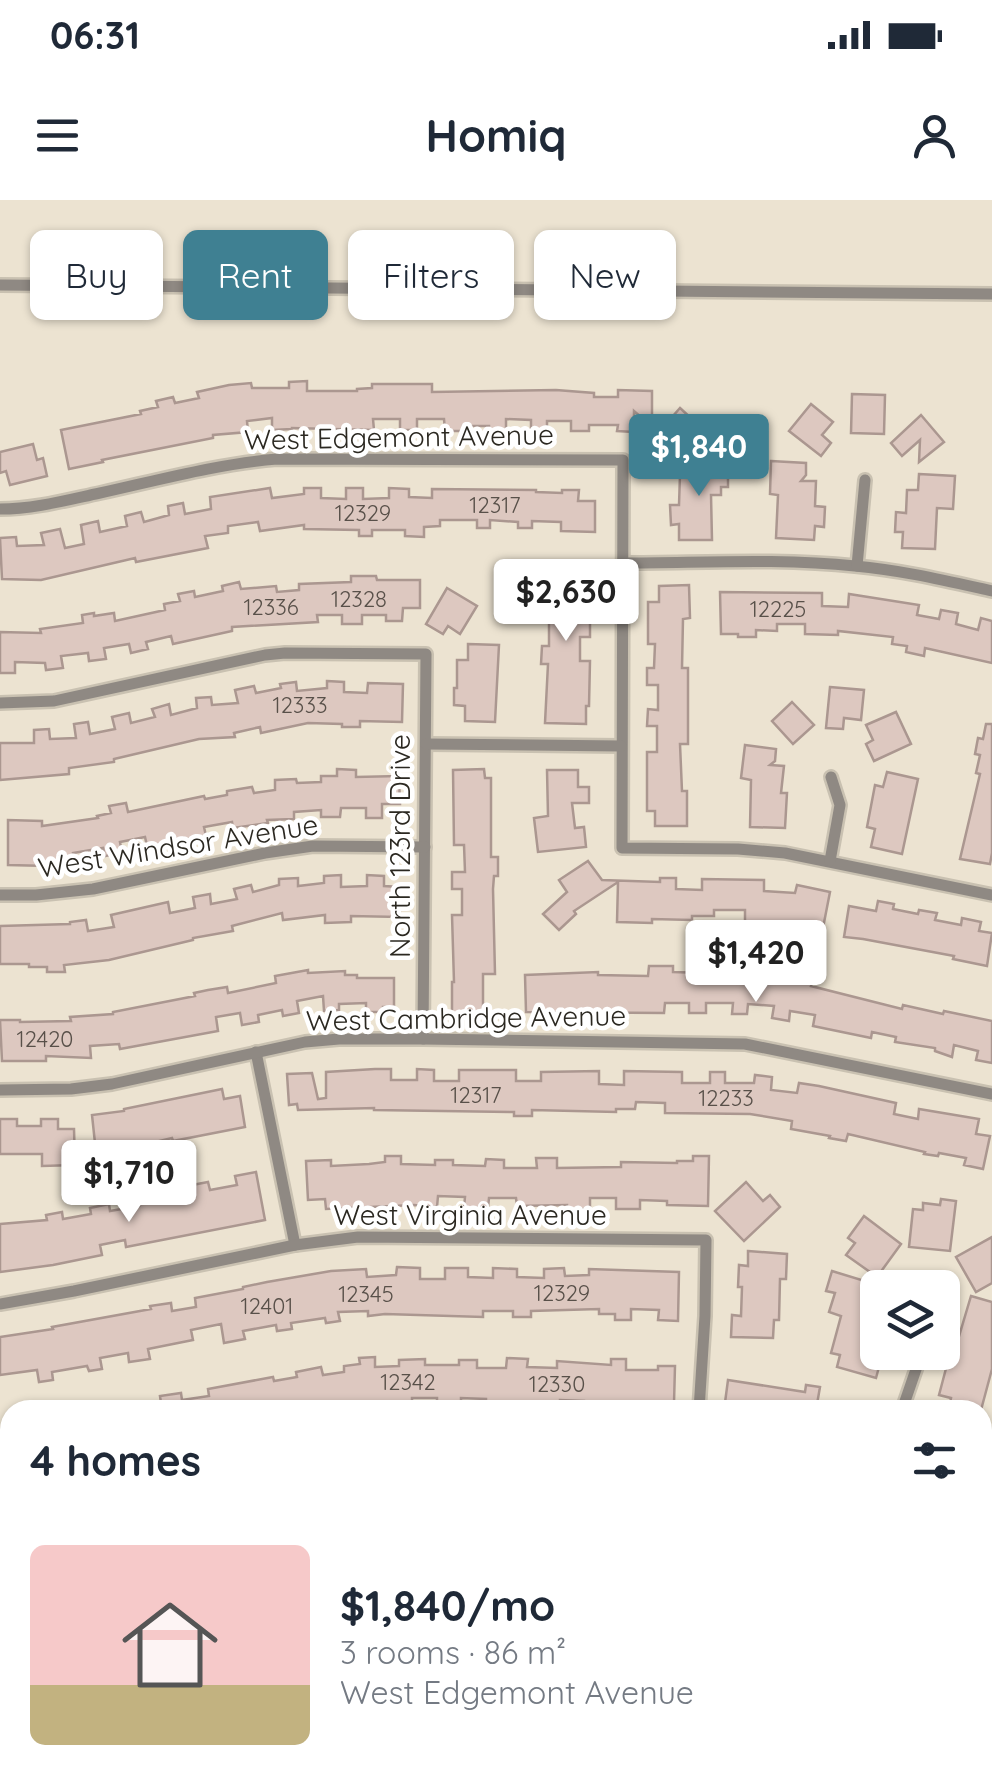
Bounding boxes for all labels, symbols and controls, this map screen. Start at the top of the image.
text: 06:31 [50,11,140,59]
text: Homiq [426,107,566,163]
icon: menu [30,108,85,163]
icon: person [907,108,962,163]
chip: Buy [30,230,163,320]
chip: Rent [183,230,328,320]
chip: Filters [348,230,514,320]
chip: New [534,230,676,320]
pin: $1,840 [618,414,780,499]
street label: West Edgemont Avenue [244,416,554,457]
text: $1,840 [651,426,747,466]
house number: 12317 [469,491,521,519]
house number: 12329 [335,499,391,527]
pin: $2,630 [485,559,647,644]
text: $2,630 [516,571,616,611]
house number: 12328 [331,585,387,613]
house number: 12336 [243,593,299,621]
house number: 12225 [750,595,806,623]
house number: 12333 [273,691,327,719]
street label: North 123rd Drive [382,734,417,958]
street label: West Windsor Avenue [35,806,320,885]
pin: $1,420 [675,920,837,1005]
text: $1,420 [707,932,805,972]
street label: West Cambridge Avenue [306,997,626,1038]
house number: 12420 [17,1025,73,1053]
house number: 12317 [450,1081,502,1109]
house number: 12233 [698,1084,754,1112]
pin: $1,710 [48,1140,210,1225]
text: $1,710 [83,1152,175,1192]
street label: West Virginia Avenue [333,1197,607,1232]
map controls [860,1270,960,1370]
button: layers [860,1270,960,1370]
house number: 12329 [534,1279,590,1307]
house number: 12345 [338,1280,394,1308]
house number: 12401 [241,1292,293,1320]
house number: 12342 [380,1368,436,1396]
house number: 12330 [529,1370,585,1398]
icon: filters [907,1433,962,1488]
text: 4 homes [30,1434,201,1487]
text: $1,840/mo [340,1579,555,1632]
icon: home [110,1585,230,1705]
text: 3 rooms · 86 m² [340,1632,566,1672]
text: West Edgemont Avenue [340,1672,694,1712]

